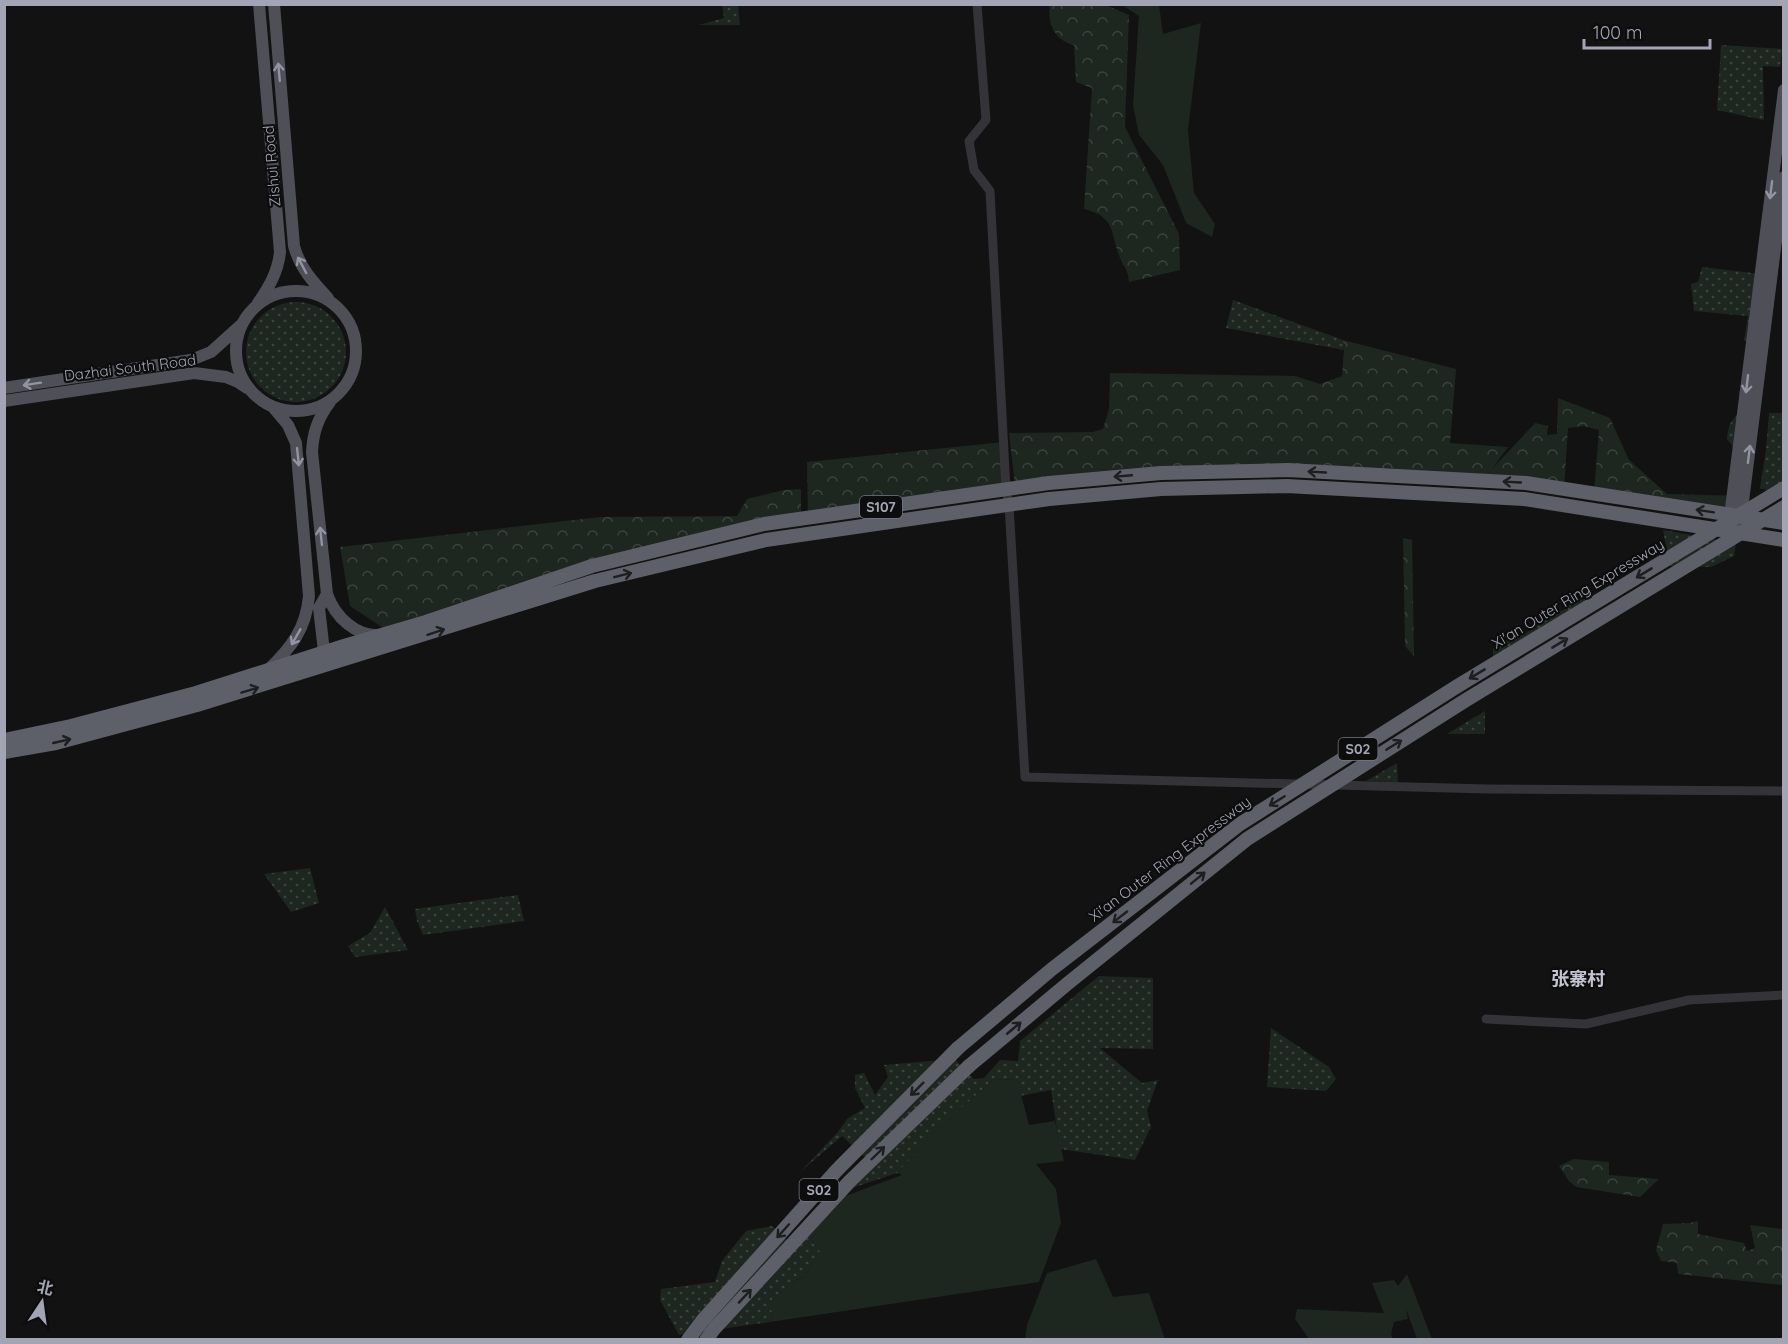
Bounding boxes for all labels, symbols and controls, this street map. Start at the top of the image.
scale bar [1584,12,1710,50]
text: 100 m [1593,21,1642,44]
one-way arrow [273,62,284,82]
street label: Zishui Road [258,125,285,207]
one-way arrow [1765,180,1776,200]
one-way arrow [296,256,307,274]
street label: Dazhai South Road [63,350,197,385]
one-way arrow [1741,373,1752,393]
one-way arrow [23,378,43,389]
one-way arrow [1743,444,1754,464]
one-way arrow [293,446,304,466]
one-way arrow [1308,466,1328,477]
one-way arrow [1113,471,1133,482]
one-way arrow [1503,477,1523,488]
road number: S107 [860,496,902,518]
one-way arrow [1696,505,1715,516]
one-way arrow [315,527,326,547]
street label: Xi'an Outer Ring Expressway [1488,535,1667,653]
one-way arrow [613,568,632,580]
one-way arrow [1636,568,1653,580]
one-way arrow [426,625,445,636]
one-way arrow [290,628,302,645]
one-way arrow [1551,636,1568,648]
one-way arrow [1469,669,1486,681]
one-way arrow [240,684,259,695]
one-way arrow [52,735,71,746]
road number: S02 [1338,738,1378,760]
one-way arrow [1385,739,1402,751]
street label: Xi'an Outer Ring Expressway [1085,792,1254,926]
one-way arrow [1269,795,1286,807]
one-way arrow [1190,872,1206,885]
one-way arrow [1112,910,1128,923]
district label: 张寨村 [1551,967,1605,990]
one-way arrow [1006,1021,1021,1035]
one-way arrow [910,1082,924,1097]
one-way arrow [871,1146,886,1161]
road number: S02 [800,1179,838,1201]
one-way arrow [776,1223,790,1238]
north arrow [12,1272,72,1332]
text: 北 [35,1276,55,1299]
one-way arrow [738,1288,752,1303]

